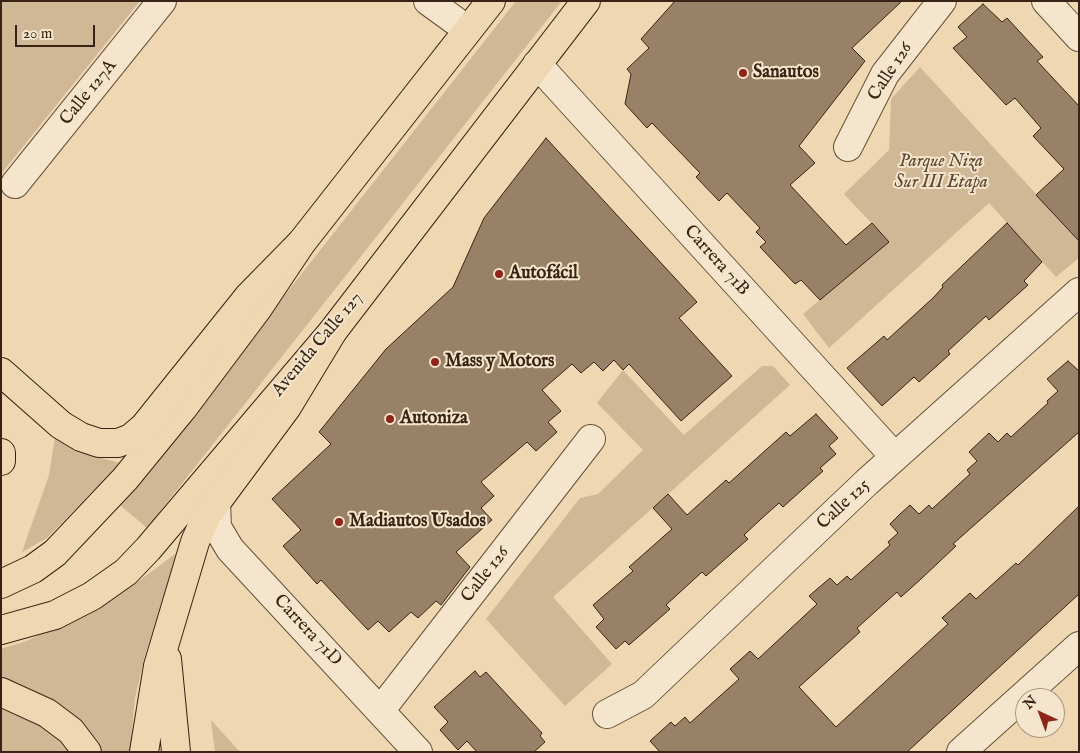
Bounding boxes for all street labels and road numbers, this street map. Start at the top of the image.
street label: Calle 126 [864,39,918,105]
street label: Calle 127A [56,56,122,130]
street label: Carrera 71B [679,221,753,301]
street label: Avenida Calle 127 [268,288,368,402]
street label: Calle 125 [813,475,875,535]
street label: Calle 126 [457,543,515,607]
street label: Carrera 71D [268,591,346,671]

